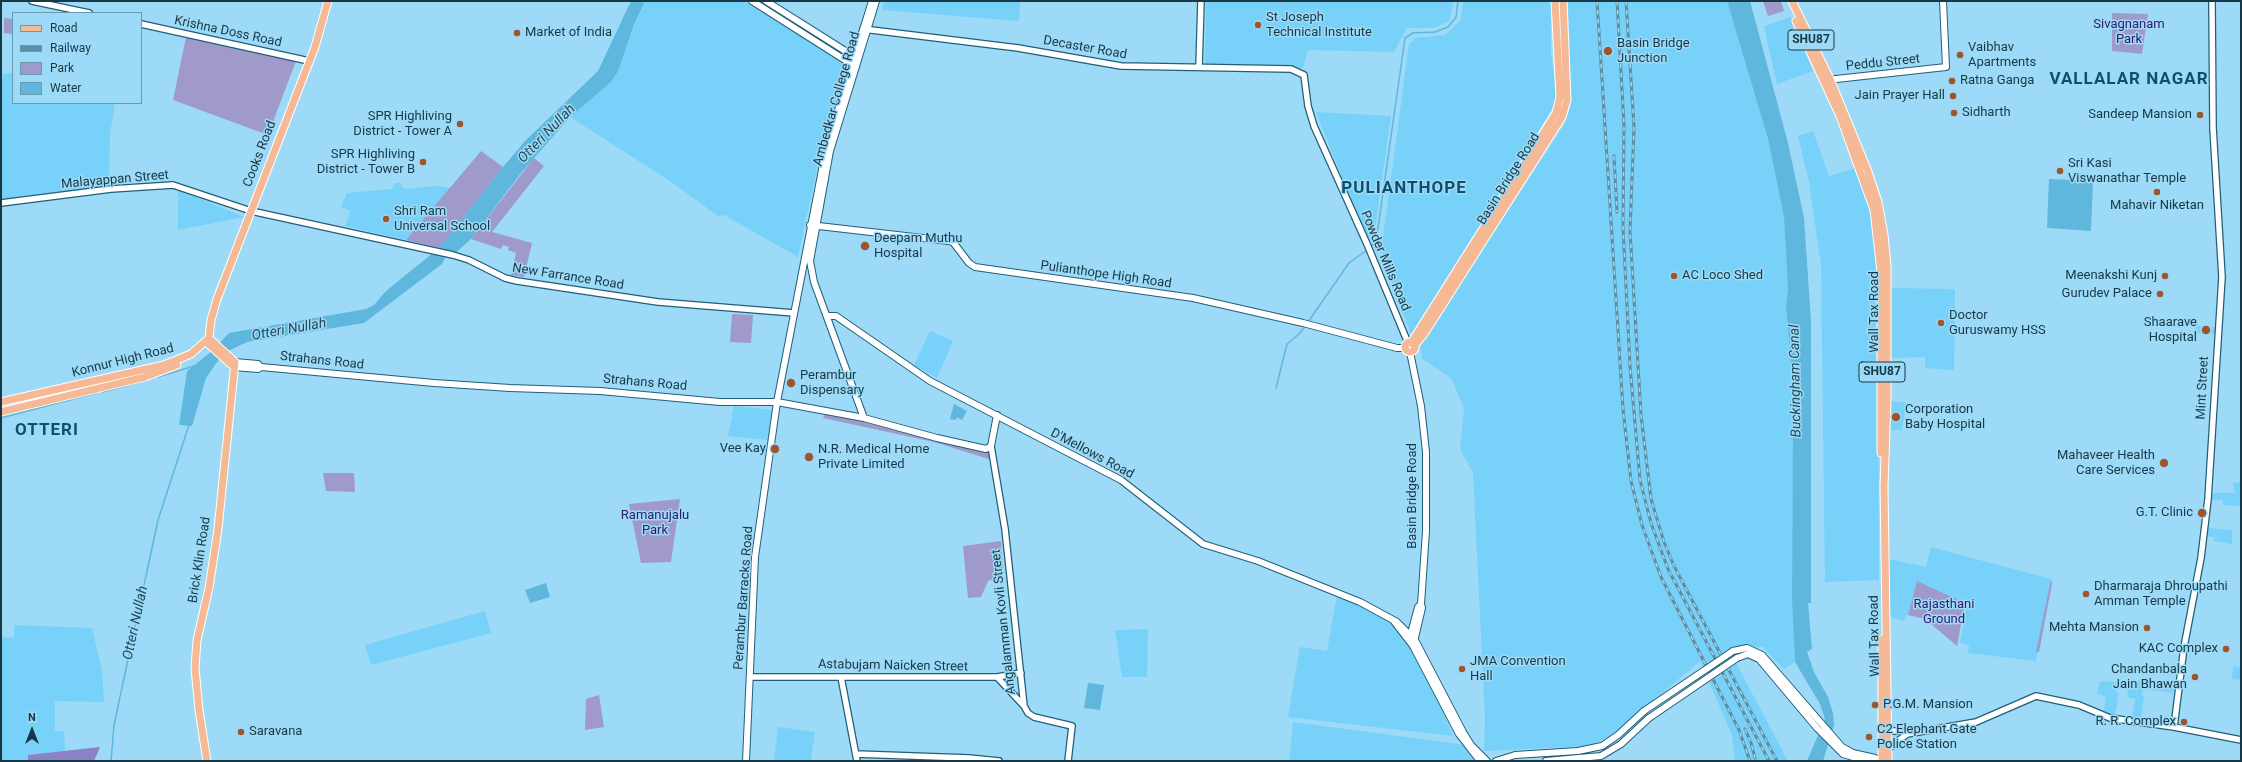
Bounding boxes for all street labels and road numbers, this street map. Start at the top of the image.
street label: Krishna Doss Road [173,13,283,51]
street label: Ambedkar College Road [810,30,864,168]
road number: SHU87 [1788,30,1834,50]
street label: Decaster Road [1042,33,1128,63]
street label: Peddu Street [1845,51,1921,75]
street label: Cooks Road [240,119,280,189]
street label: Basin Bridge Road [1474,130,1544,228]
street label: Malayappan Street [60,168,170,192]
street label: Powder Mills Road [1357,208,1413,314]
street label: Pulianthope High Road [1039,258,1173,292]
street label: New Farrance Road [511,260,625,294]
street label: Wall Tax Road [1867,271,1883,353]
street label: Konnur High Road [70,341,176,381]
street label: Strahans Road [279,349,365,373]
street label: Mint Street [2194,356,2212,420]
road number: SHU87 [1859,362,1905,382]
street label: Strahans Road [602,372,688,394]
street label: D'Mellows Road [1048,425,1136,483]
street label: Basin Bridge Road [1405,443,1421,549]
street label: Brick Klin Road [185,516,215,604]
street label: Perambur Barracks Road [731,526,757,670]
street label: Angalamman Kovli Street [989,549,1019,695]
street label: Wall Tax Road [1866,595,1884,677]
street label: Astabujam Naicken Street [818,657,968,675]

